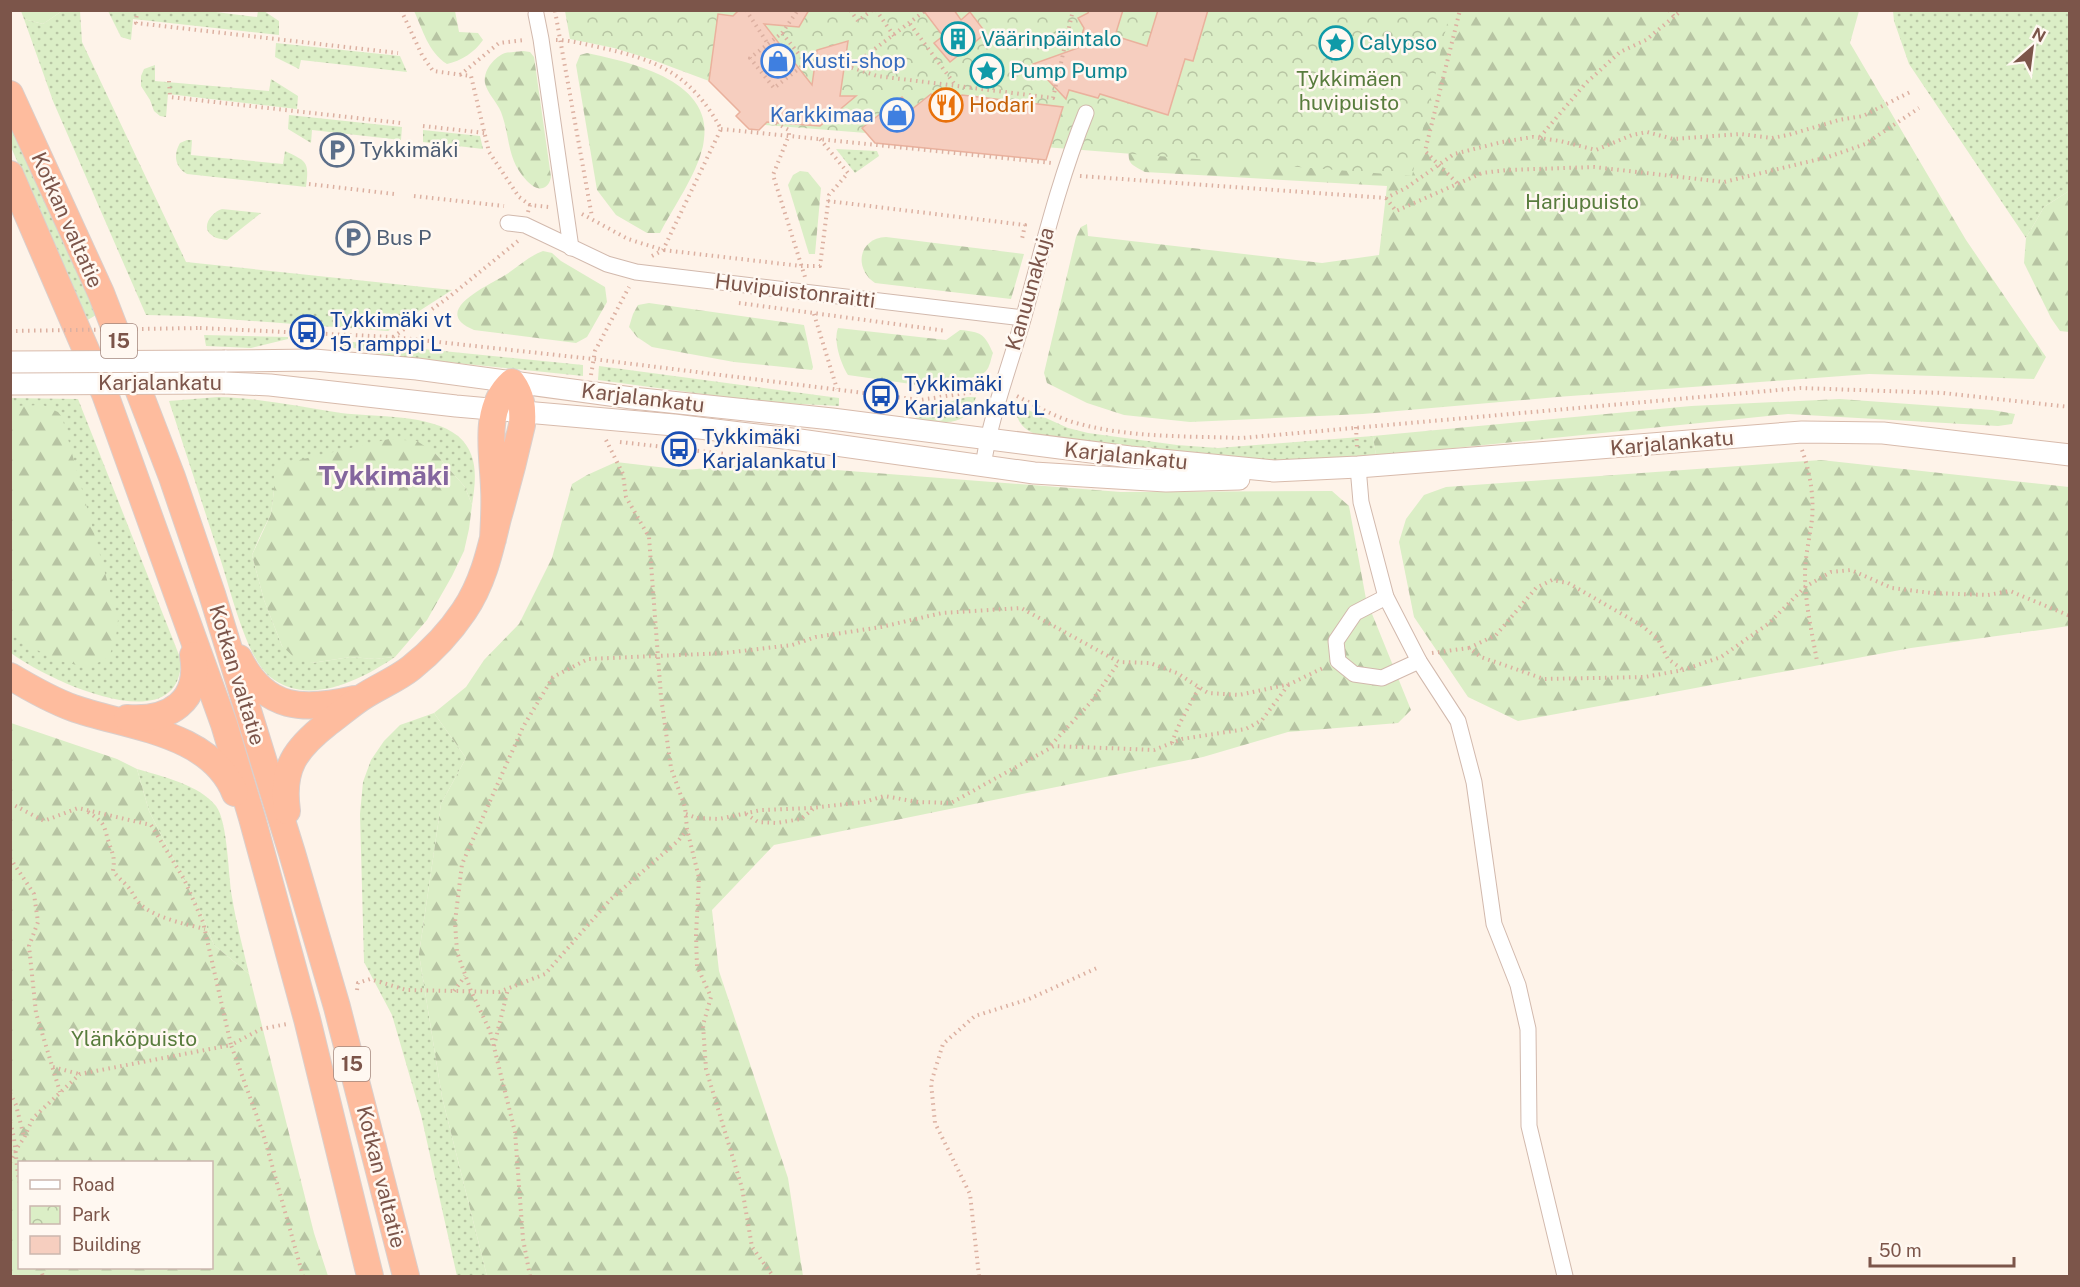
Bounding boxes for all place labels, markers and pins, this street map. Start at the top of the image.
building icon: Väärinpäintalo [940,21,976,57]
place icon: Calypso [1318,25,1354,61]
place label: Väärinpäintalo [981,26,1121,51]
place label: Calypso [1359,30,1437,55]
shop icon: Kusti-shop [760,43,796,79]
place label: Kusti-shop [801,48,906,73]
place icon: Pump Pump [969,53,1005,89]
place label: Pump Pump [1010,58,1128,83]
restaurant icon: Hodari [928,87,964,123]
place label: Hodari [969,92,1034,117]
shop icon: Karkkimaa [879,97,915,133]
place label: Karkkimaa [770,102,874,127]
parking icon: Tykkimäki [319,132,355,168]
place label: Tykkimäki [360,137,458,162]
parking icon: Bus P [335,220,371,256]
place label: Bus P [376,225,431,250]
place label: Tykkimäki vt 15 ramppi L [330,307,452,356]
bus stop icon: Tykkimäki vt 15 ramppi L [289,314,325,350]
place label: Tykkimäki Karjalankatu L [904,371,1045,420]
bus stop icon: Tykkimäki Karjalankatu L [863,378,899,414]
place label: Tykkimäki Karjalankatu I [702,424,837,473]
bus stop icon: Tykkimäki Karjalankatu I [661,431,697,467]

